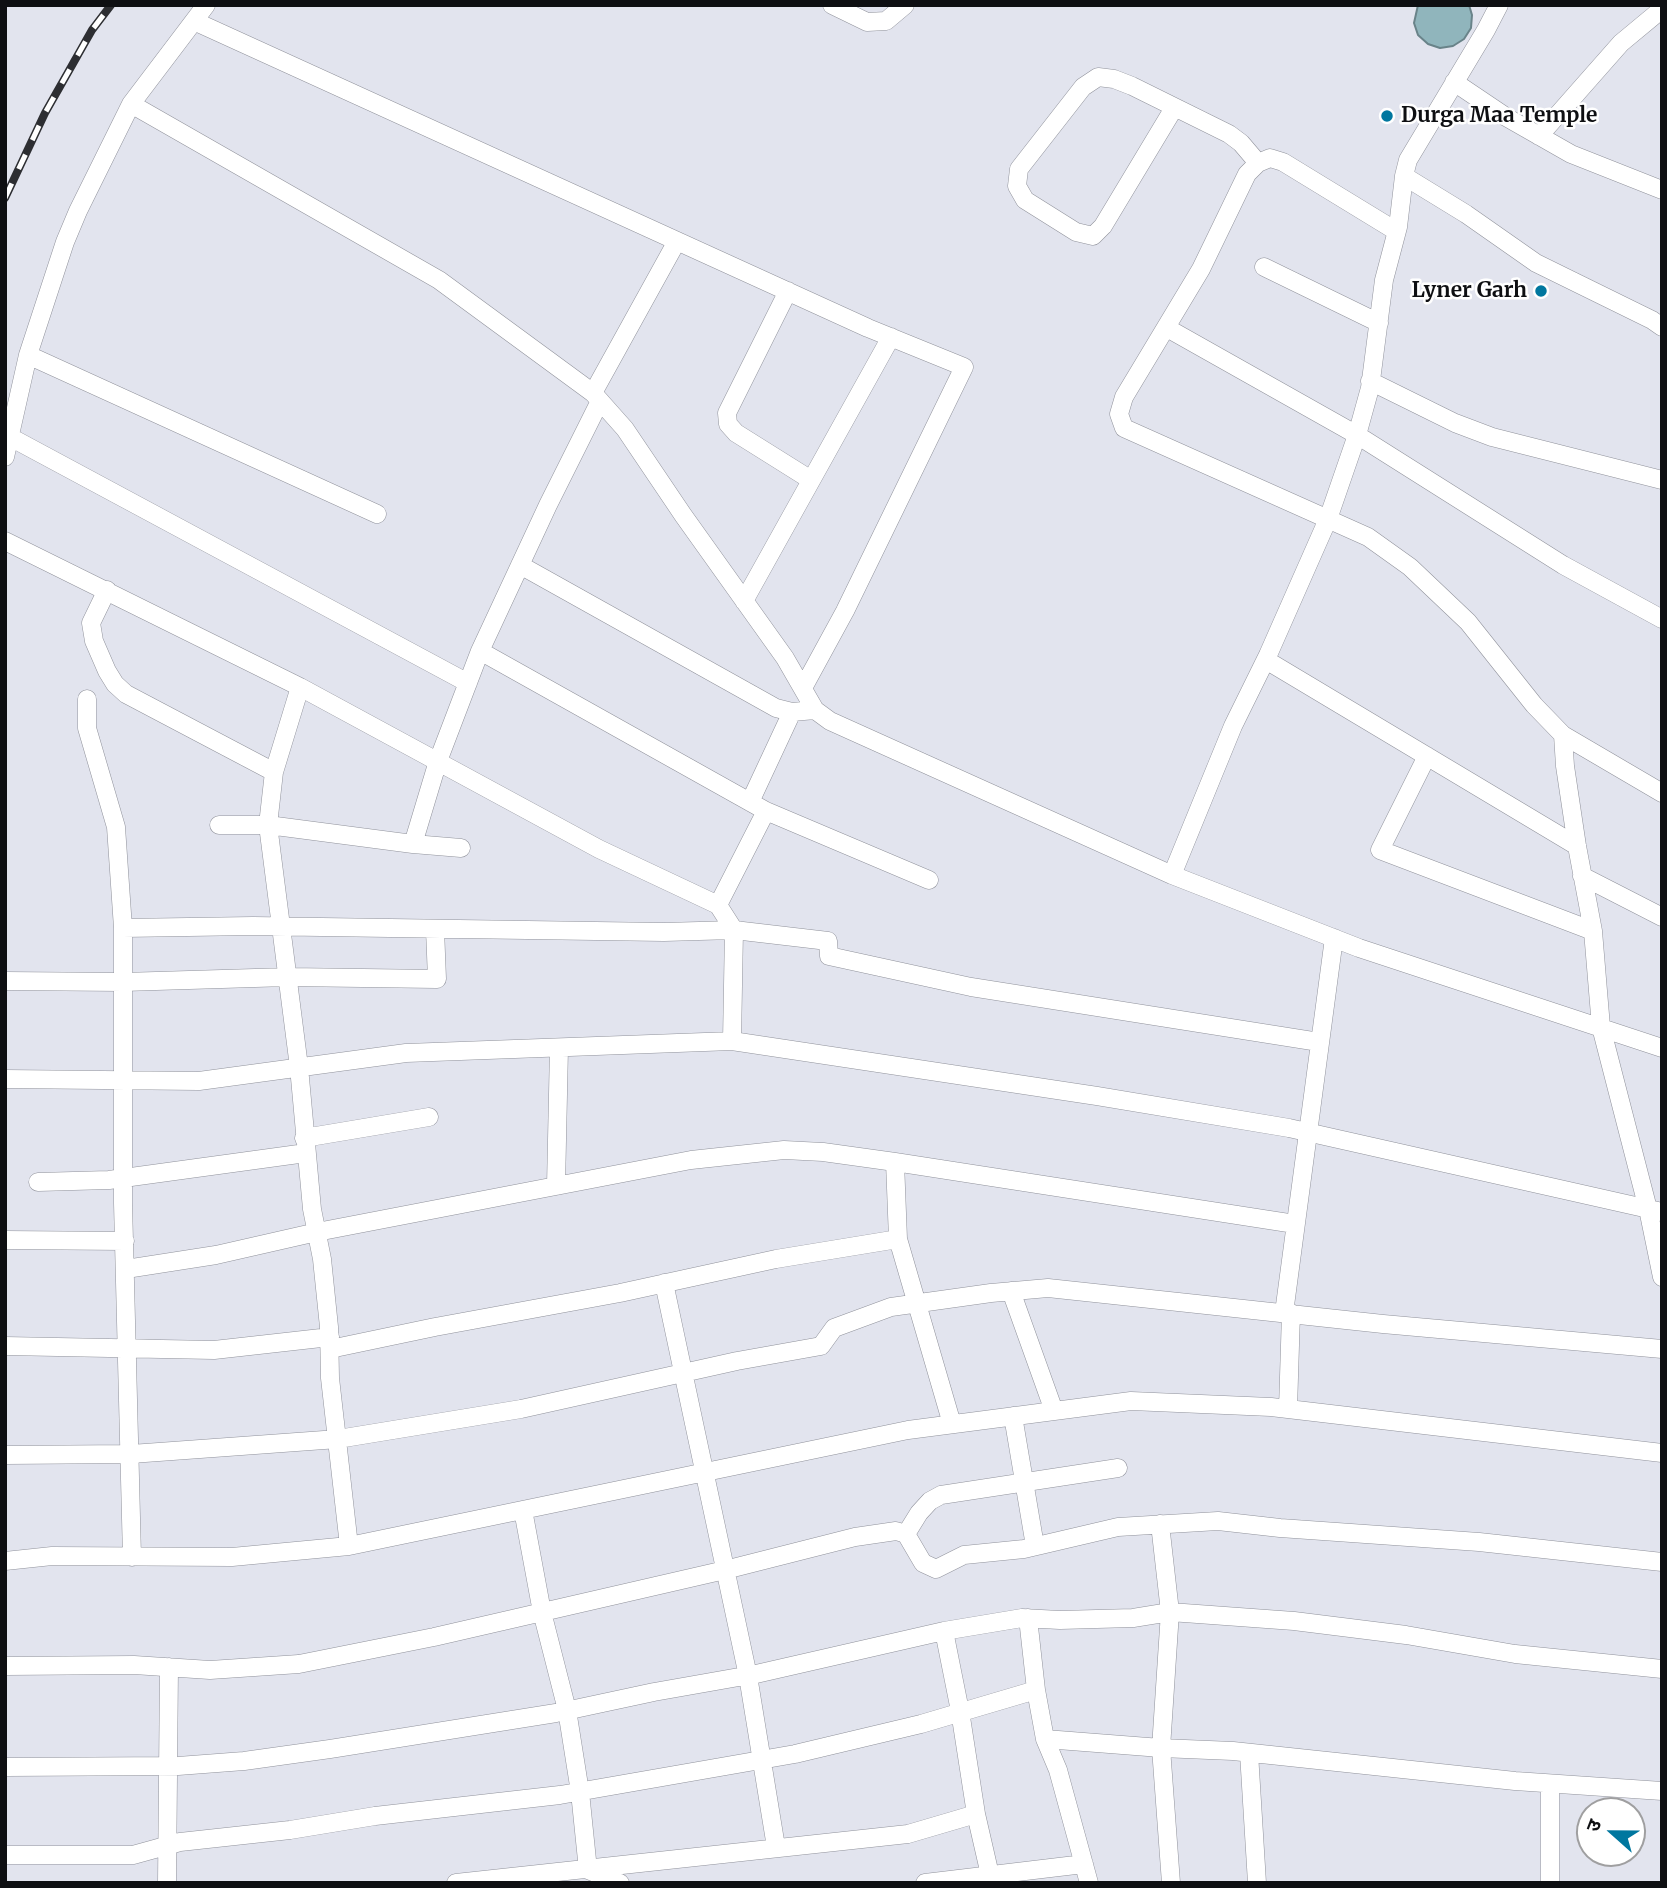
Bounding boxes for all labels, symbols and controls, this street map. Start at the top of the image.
place label: Durga Maa Temple [1401,103,1597,129]
marker: Durga Maa Temple [1379,108,1395,124]
place label: Lyner Garh [1412,278,1527,304]
marker: Lyner Garh [1533,283,1549,299]
north arrow [1576,1797,1646,1867]
text: उ [1580,1816,1606,1835]

